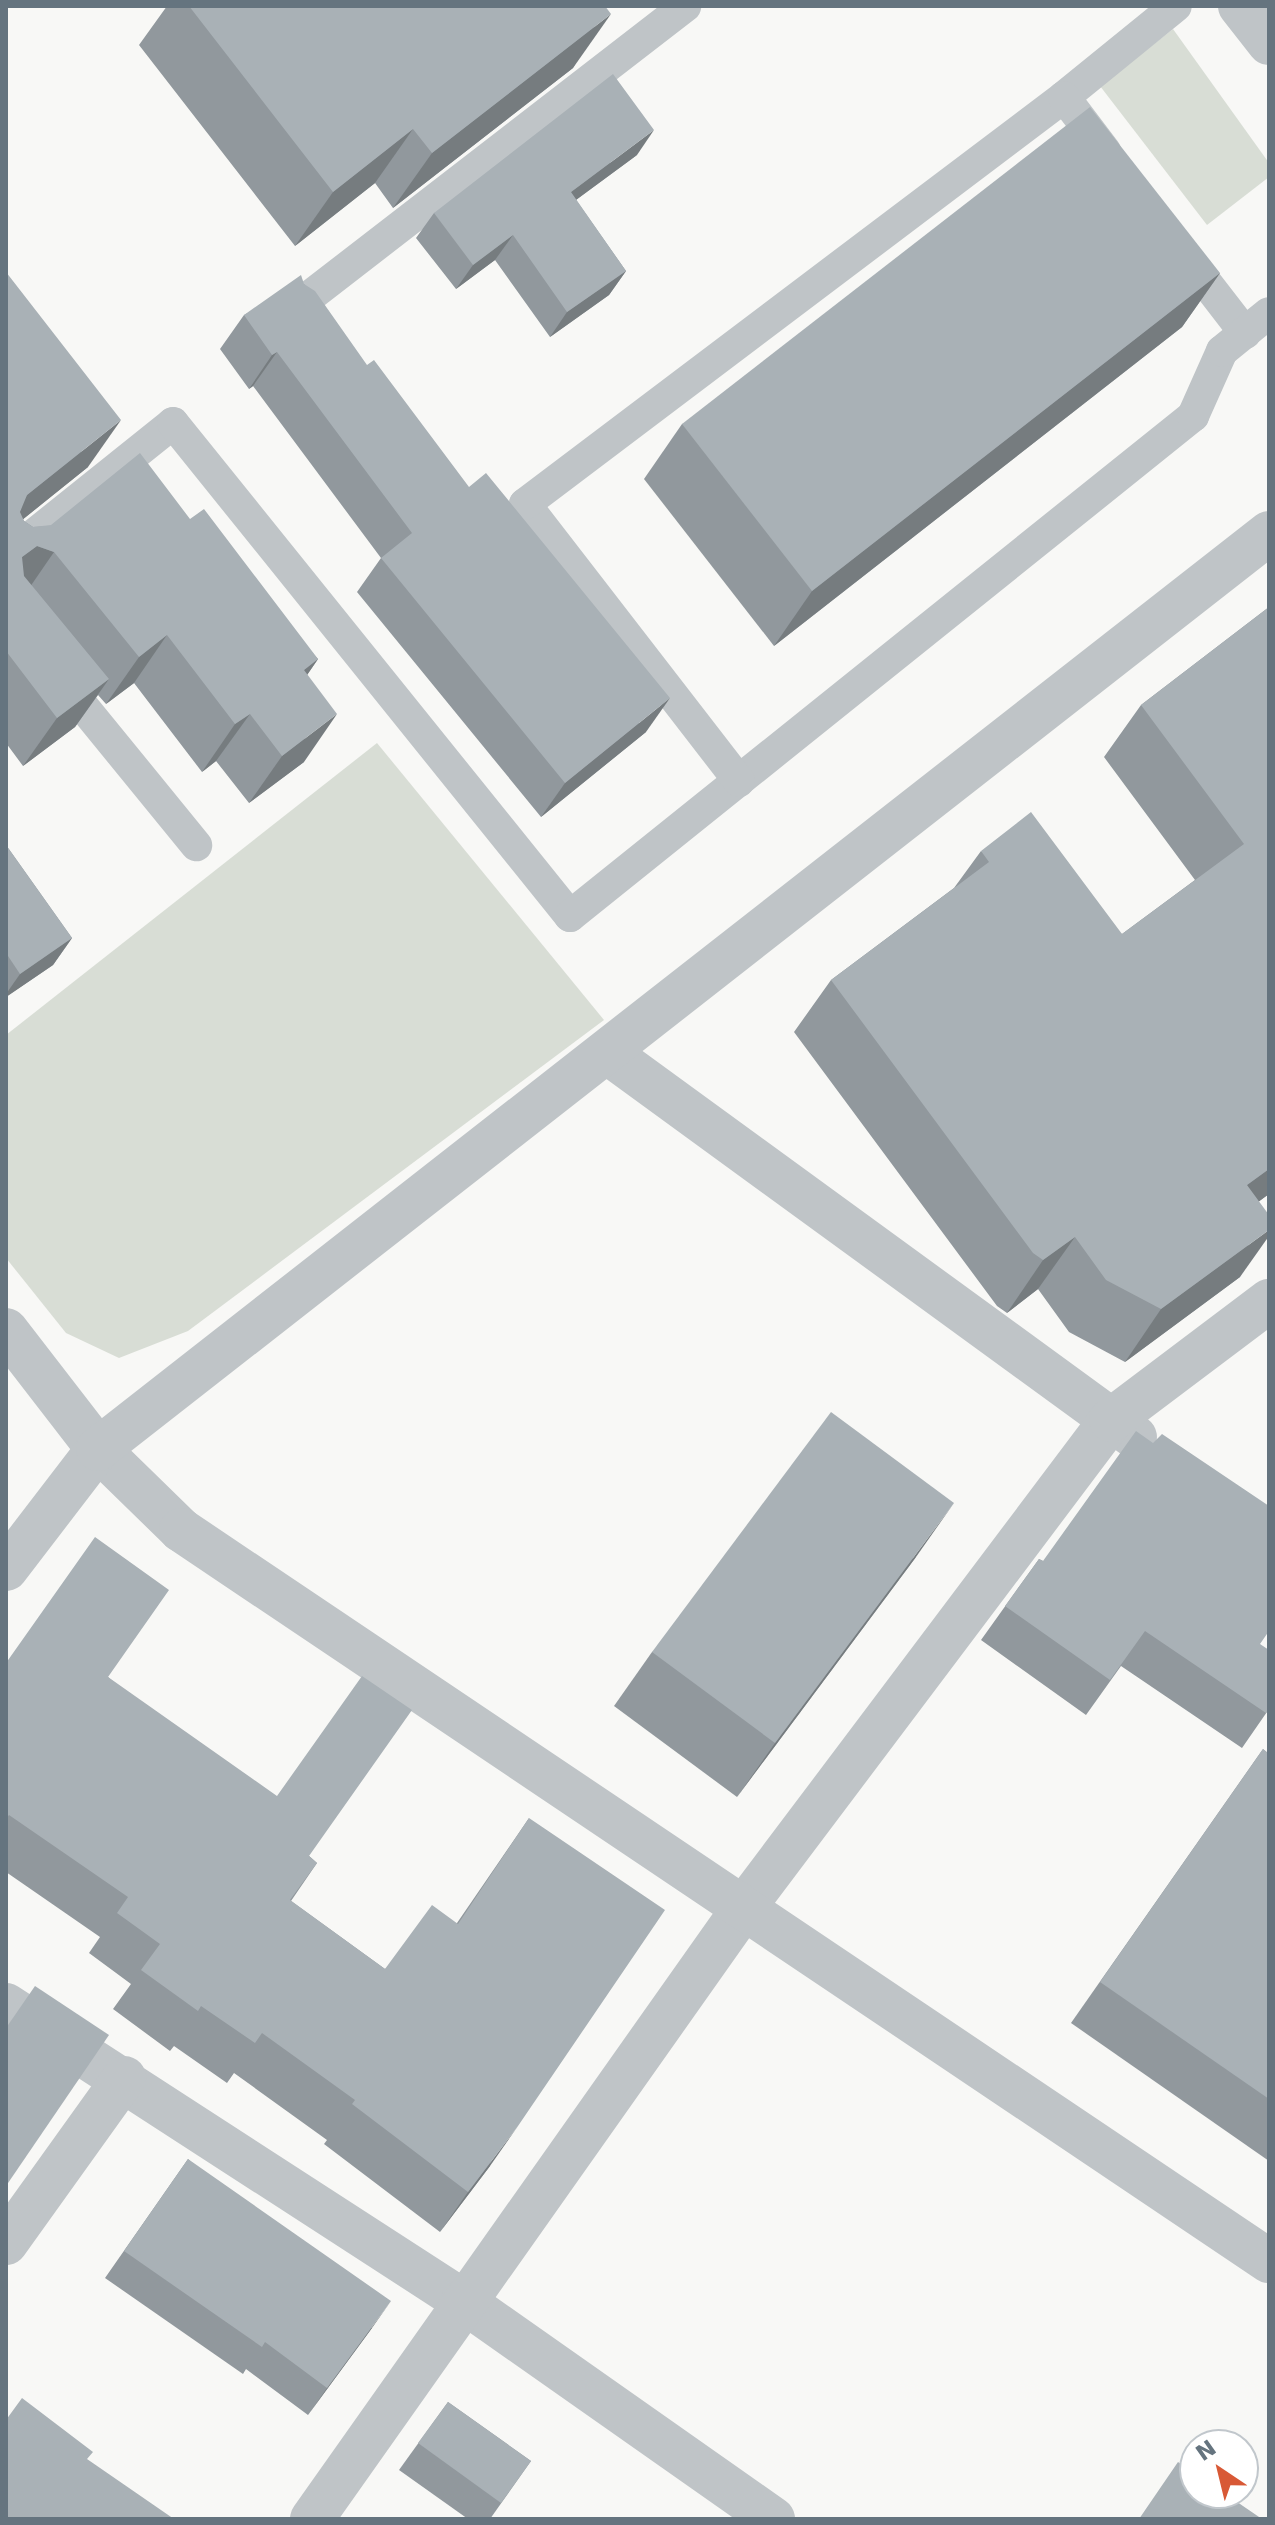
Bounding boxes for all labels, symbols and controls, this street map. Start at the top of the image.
north arrow [1179,2429,1259,2509]
text: N [1191,2435,1221,2466]

